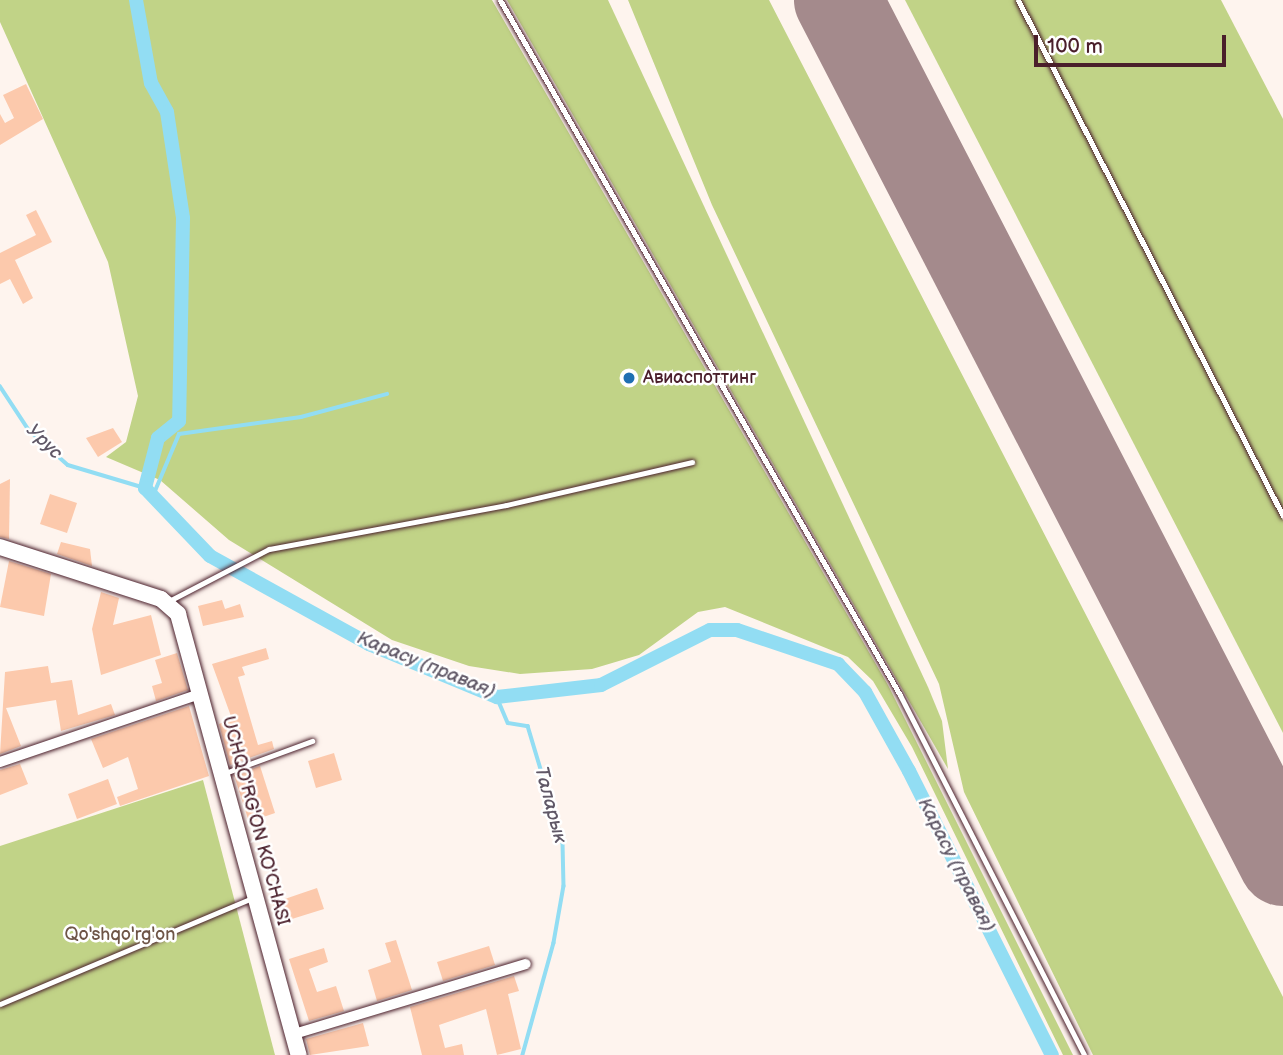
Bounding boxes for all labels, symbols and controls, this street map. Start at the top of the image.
scale bar [1038,21,1230,65]
text: 100 m [1047,34,1103,59]
place label: Авиаспоттинг [643,367,756,389]
marker: Авиаспоттинг [621,370,637,386]
water label: Урус [21,419,67,465]
water label: Карасу (правая) [353,627,499,703]
street label: UCHQO'RG'ON KO'CHASI [217,714,293,928]
water label: Таларык [529,764,571,846]
water label: Карасу (правая) [912,794,1000,936]
park label: Qo'shqo'rg'on [65,924,175,946]

